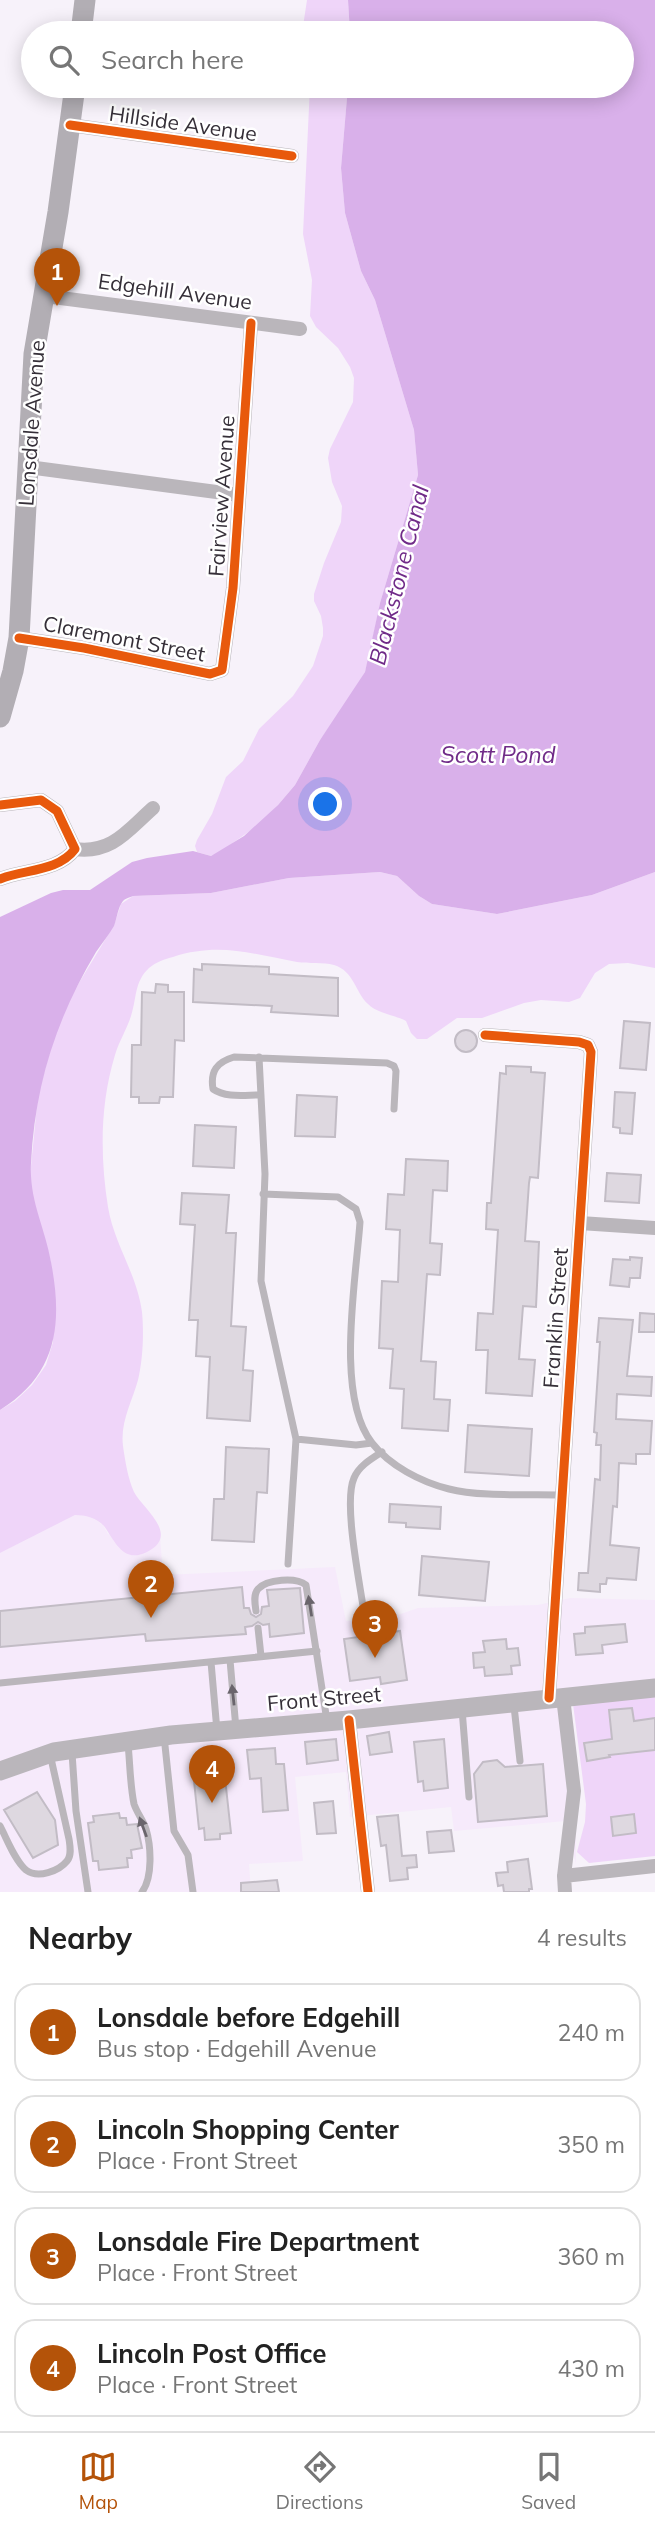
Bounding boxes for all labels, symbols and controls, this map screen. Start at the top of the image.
search box [21,21,634,98]
icon: search [45,41,83,79]
text: Search here [101,43,244,76]
street label: Hillside Avenue [107,100,259,146]
pin: 1 [34,248,80,306]
street label: Edgehill Avenue [97,267,254,315]
street label: Lonsdale Avenue [12,339,50,507]
street label: Fairview Avenue [202,414,240,577]
water label: Blackstone Canal [362,482,435,668]
street label: Claremont Street [41,610,207,666]
water label: Scott Pond [440,740,556,769]
your location [308,787,342,821]
street label: Franklin Street [537,1247,573,1389]
pin: 2 [128,1560,174,1618]
one-way arrow [304,1595,315,1617]
pin: 3 [352,1600,398,1658]
street label: Front Street [266,1680,382,1716]
one-way arrow [227,1683,238,1705]
pin: 4 [189,1745,235,1803]
one-way arrow [137,1816,148,1837]
text: Nearby [28,1919,132,1957]
text: 4 results [537,1923,627,1952]
text: Lonsdale before Edgehill [97,2001,400,2034]
text: 1 [46,2018,60,2047]
text: 240 m [557,2018,625,2047]
text: Bus stop · Edgehill Avenue [97,2034,376,2063]
text: Lincoln Shopping Center [97,2113,399,2146]
text: 2 [46,2130,60,2159]
text: 350 m [557,2130,625,2159]
text: Place · Front Street [97,2146,297,2175]
text: Lonsdale Fire Department [97,2225,419,2258]
text: 3 [46,2242,60,2271]
text: 360 m [557,2242,625,2271]
text: Place · Front Street [97,2258,297,2287]
text: Lincoln Post Office [97,2337,327,2370]
text: 4 [46,2354,60,2383]
text: 430 m [557,2354,625,2383]
text: Place · Front Street [97,2370,297,2399]
tab: Map [79,2448,118,2514]
tab: Directions [276,2448,364,2514]
tab: Saved [521,2448,576,2514]

